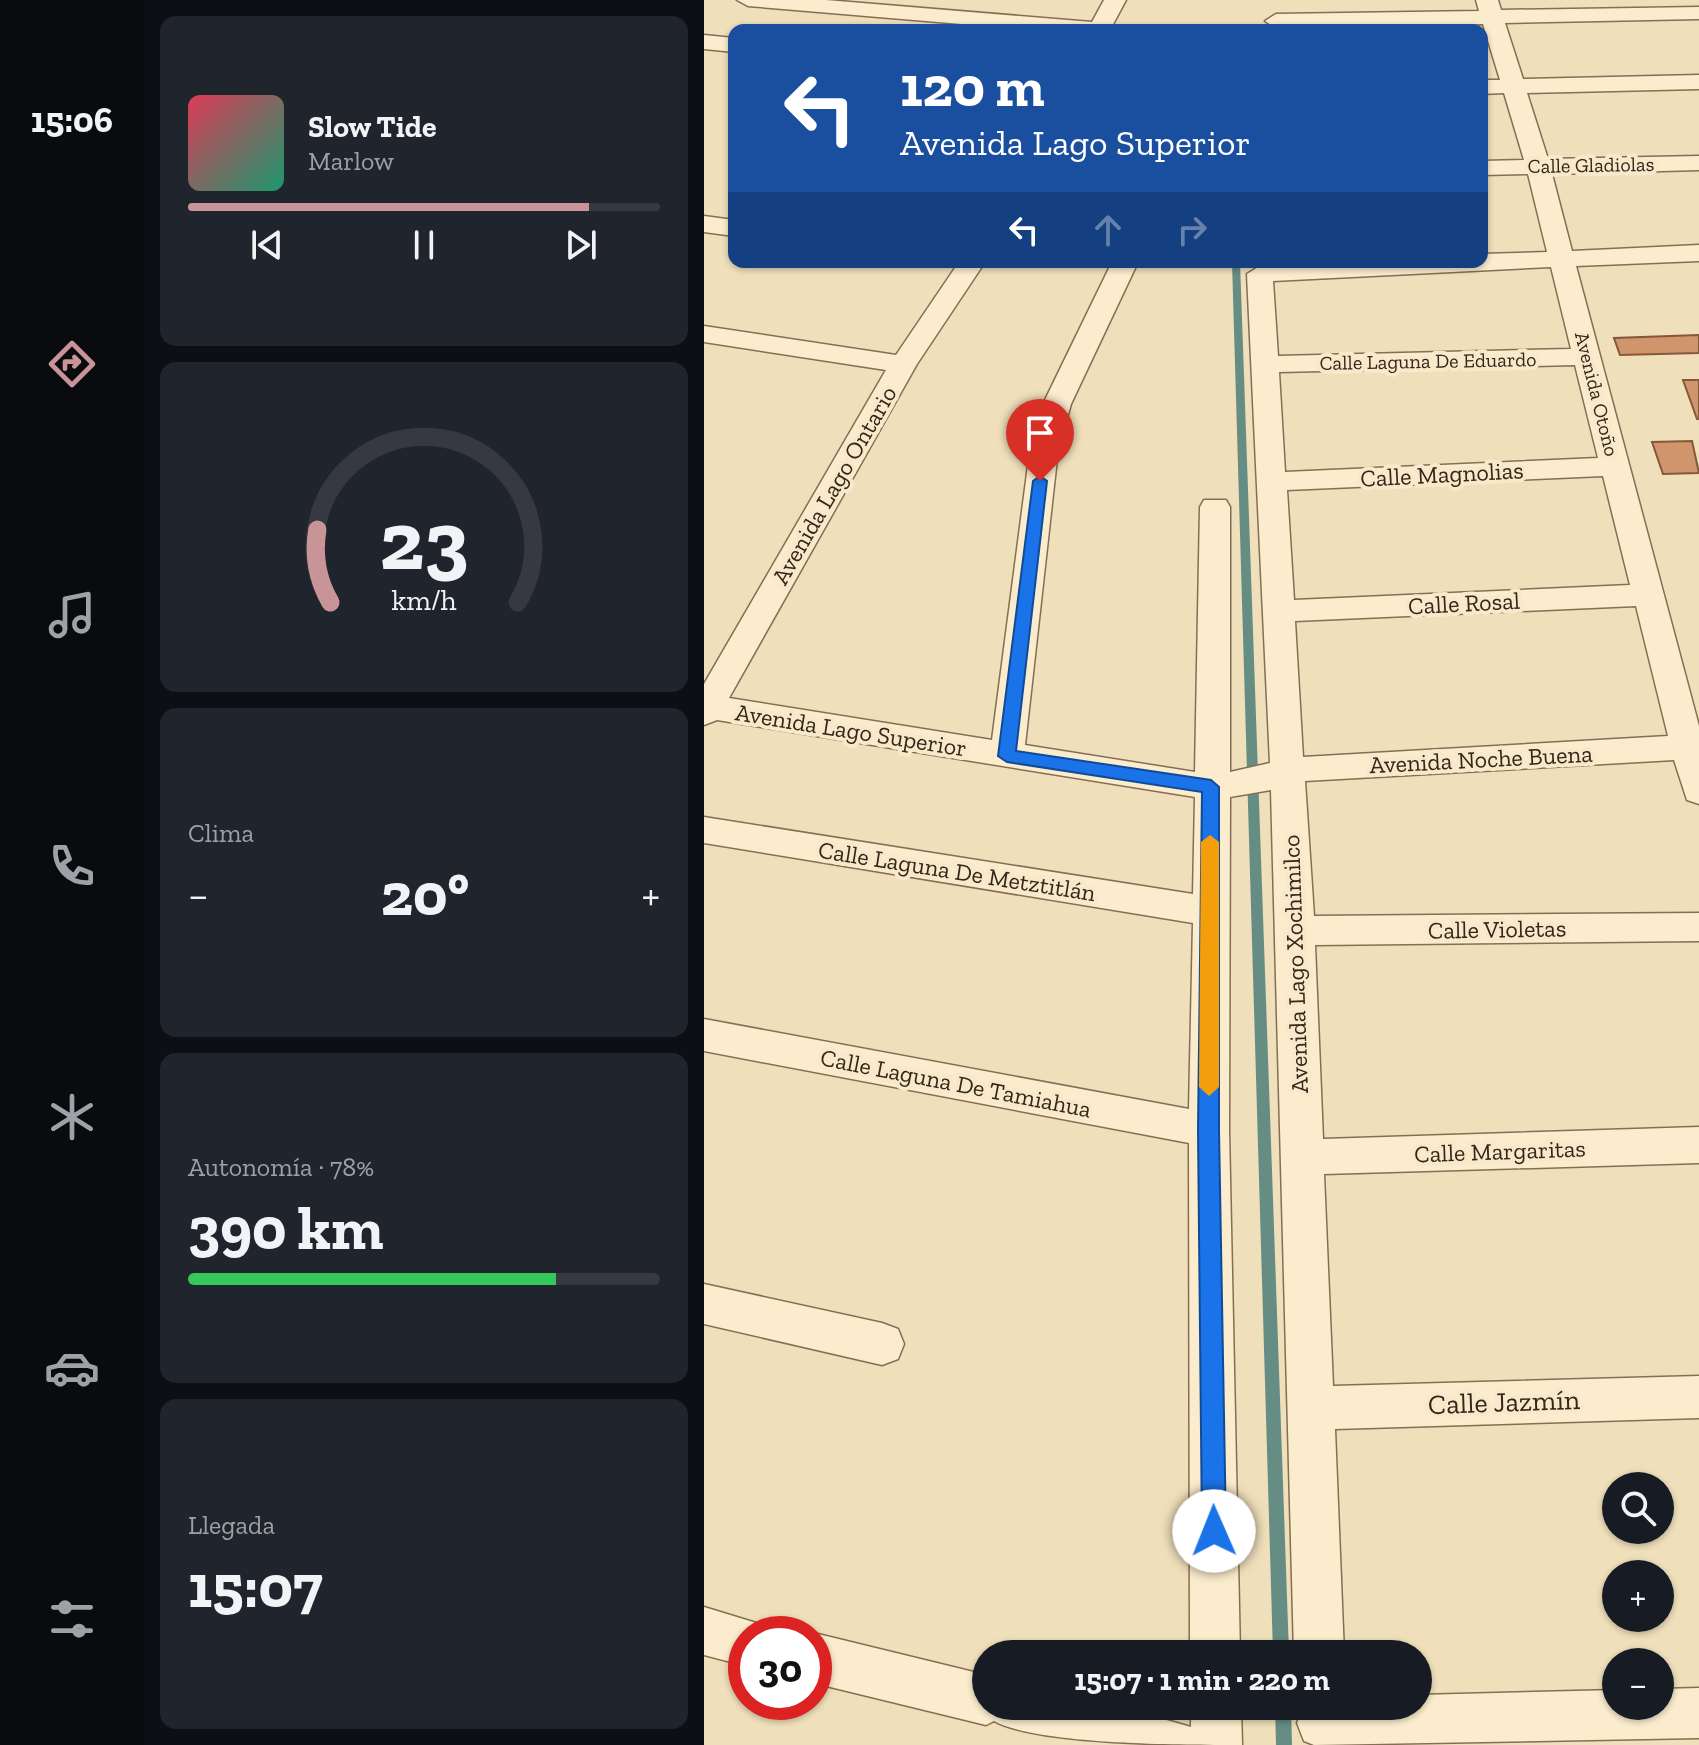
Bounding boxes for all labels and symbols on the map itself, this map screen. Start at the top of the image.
street label: Calle Gladiolas [1528,152,1654,178]
street label: Avenida Otoño [1570,329,1624,459]
street label: Calle Laguna De Eduardo [1319,347,1537,375]
street label: Avenida Lago Ontario [765,380,903,590]
pin [1006,399,1074,481]
street label: Calle Magnolias [1360,455,1524,493]
street label: Calle Rosal [1407,586,1521,620]
street label: Avenida Lago Superior [733,697,969,763]
street label: Avenida Noche Buena [1369,739,1594,779]
street label: Avenida Lago Xochimilco [1276,834,1314,1094]
street label: Calle Laguna De Metztitlán [816,835,1098,907]
street label: Calle Violetas [1427,913,1567,945]
street label: Calle Laguna De Tamiahua [818,1043,1094,1124]
street label: Calle Margaritas [1414,1134,1586,1168]
street label: Calle Jazmín [1427,1383,1581,1421]
position arrow [1172,1489,1256,1573]
speed limit sign: 30 [728,1616,832,1720]

